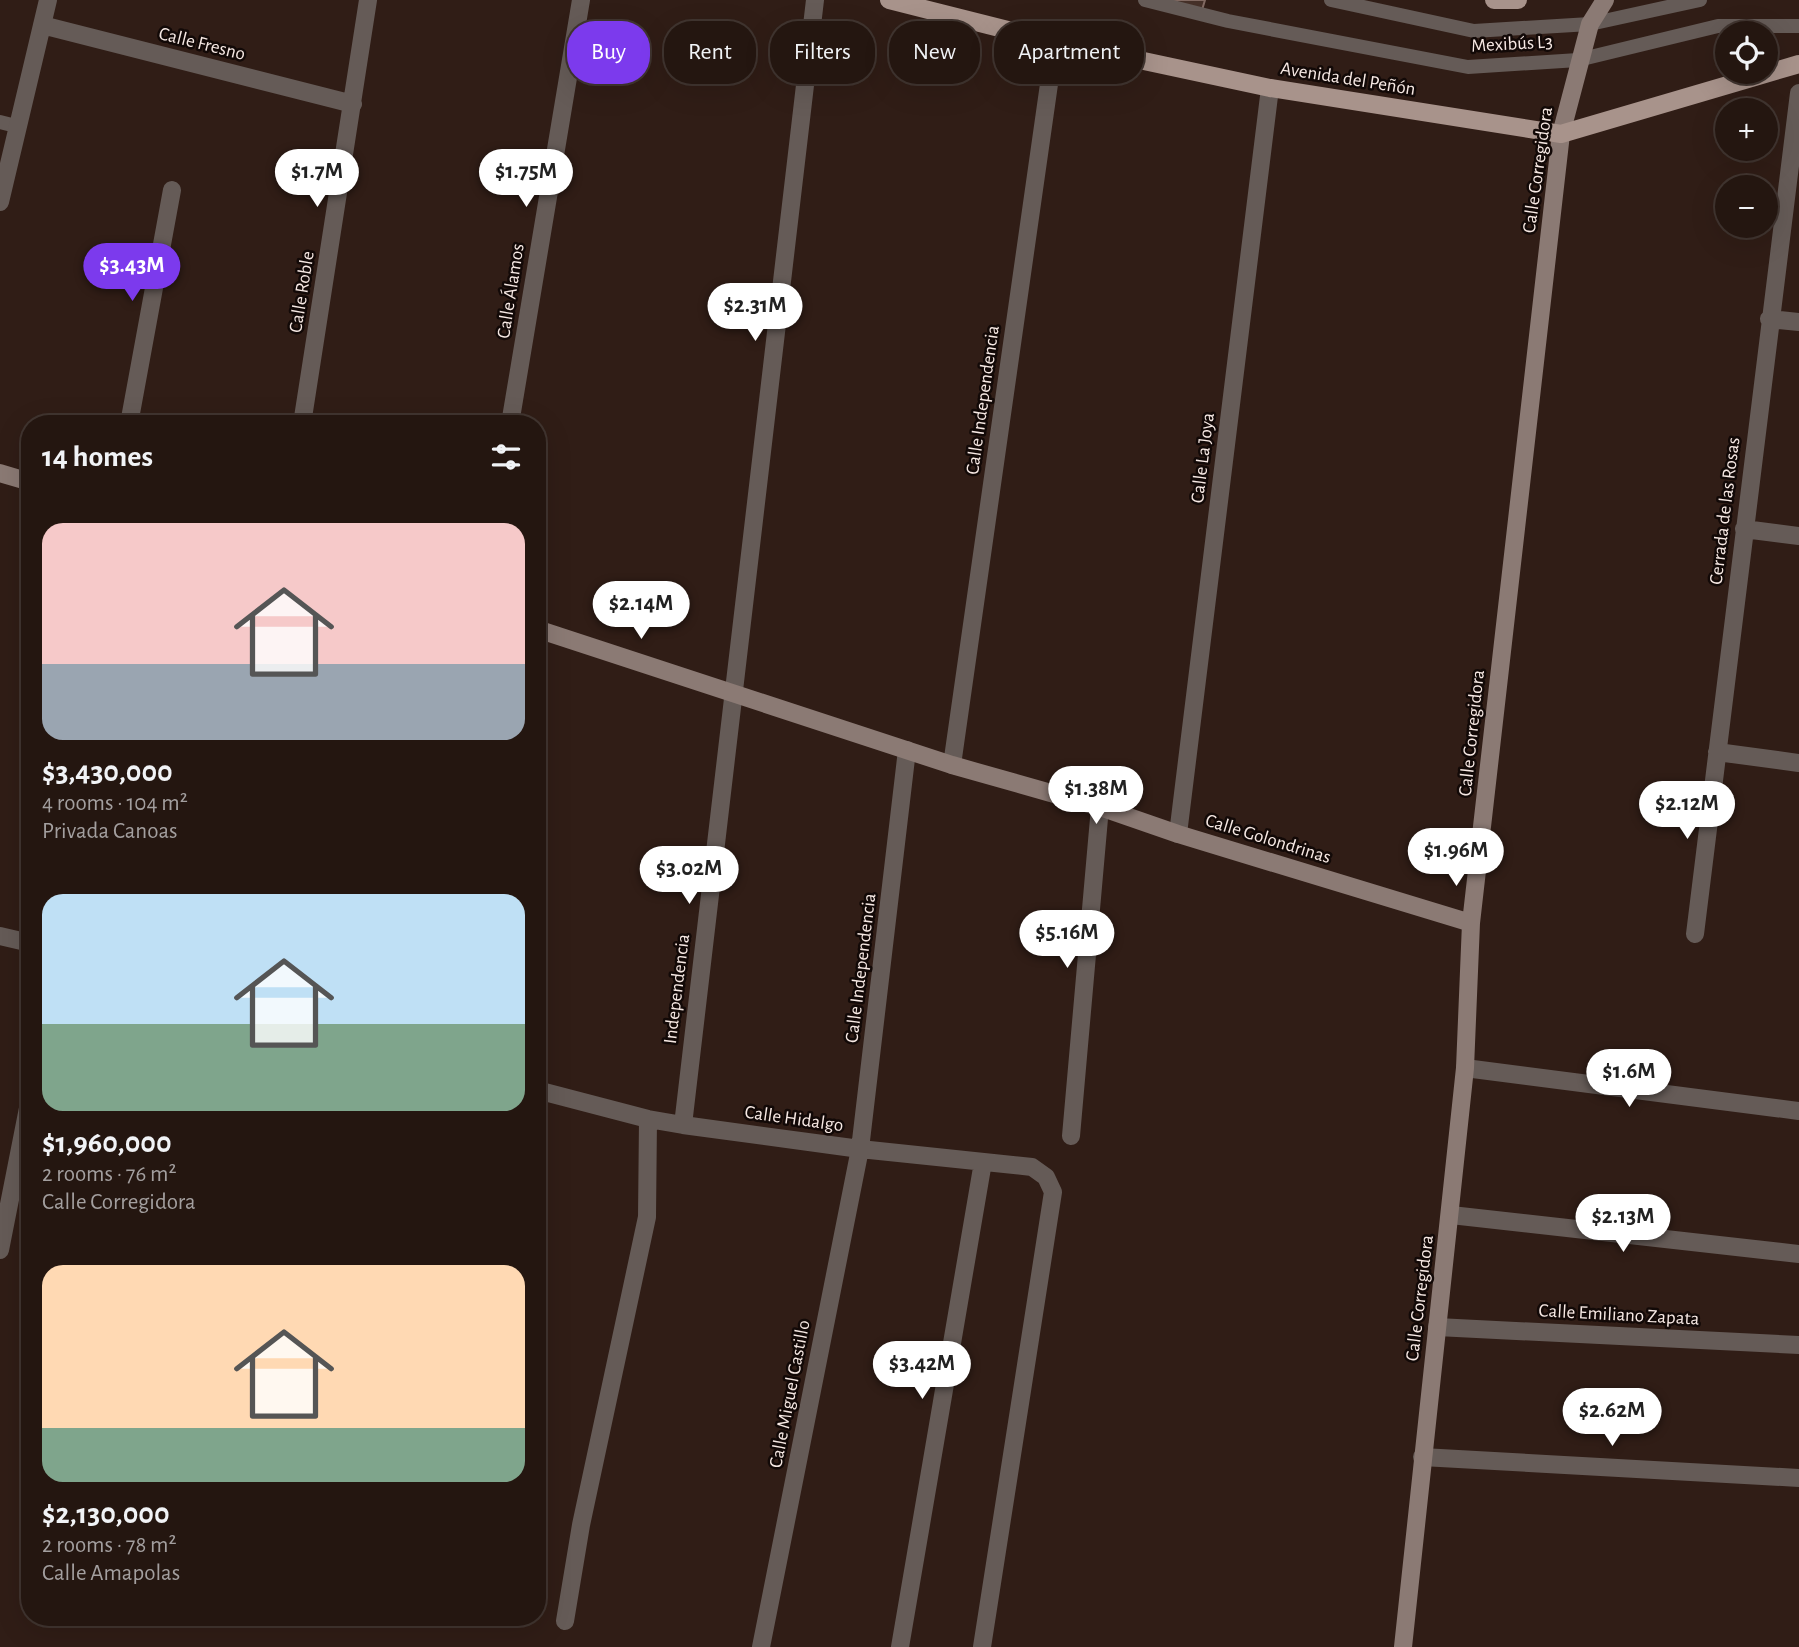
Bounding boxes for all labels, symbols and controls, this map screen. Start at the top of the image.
chip: Buy [567,21,650,84]
chip: Rent [664,21,756,84]
chip: Filters [770,21,875,84]
chip: New [889,21,980,84]
chip: Apartment [994,21,1144,84]
map controls [1715,21,1778,238]
button: locate [1715,21,1778,84]
street label: Calle Fresno [157,24,247,64]
street label: Mexibús L3 [1471,32,1553,56]
street label: Avenida del Peñón [1279,59,1417,99]
button: + [1715,98,1778,161]
street label: Calle Corregidora [1520,106,1556,234]
pin: $1.7M [268,150,366,209]
pin: $1.75M [469,150,583,209]
text: $1.7M [291,160,343,183]
text: $1.75M [495,160,557,183]
button: − [1715,175,1778,238]
street label: Calle Álamos [492,242,528,340]
pin: $3.43M [75,244,189,303]
street label: Calle Roble [286,250,318,334]
text: $3.43M [99,254,165,277]
pin: $2.31M [698,284,812,343]
text: $2.31M [724,294,786,317]
street label: Calle Independencia [963,324,1003,476]
street label: Calle La Joya [1188,412,1218,504]
street label: Cerrada de las Rosas [1707,436,1743,586]
icon: filters [487,438,525,476]
text: 14 homes [42,442,153,472]
icon: home [221,569,347,695]
pin: $2.14M [584,582,698,641]
text: $2.14M [609,592,673,615]
street label: Calle Corregidora [1456,669,1488,797]
text: $3,430,000 [42,757,173,787]
pin: $1.38M [1039,766,1153,826]
text: $1.38M [1064,777,1128,800]
pin: $2.12M [1630,782,1744,841]
text: 4 rooms · 104 m² [42,792,188,815]
text: $2.12M [1655,792,1719,815]
street label: Calle Golondrinas [1203,811,1333,867]
text: Privada Canoas [42,820,178,843]
pin: $1.96M [1399,828,1513,888]
text: $1.96M [1424,839,1488,862]
pin: $3.02M [632,846,746,906]
text: $3.02M [656,857,722,880]
street label: Calle Independencia [842,892,880,1044]
pin: $5.16M [1010,911,1124,970]
text: $5.16M [1035,921,1099,944]
street label: Independencia [661,933,693,1045]
icon: home [221,940,347,1066]
pin: $1.6M [1580,1050,1678,1109]
text: $1.6M [1602,1060,1656,1083]
street label: Calle Hidalgo [743,1103,845,1135]
text: $1,960,000 [42,1128,172,1158]
text: 2 rooms · 76 m² [42,1163,176,1186]
text: Calle Corregidora [42,1191,196,1214]
pin: $2.13M [1566,1194,1680,1254]
text: $2.13M [1592,1205,1654,1228]
street label: Calle Corregidora [1403,1234,1437,1362]
street label: Calle Emiliano Zapata [1538,1301,1700,1329]
icon: home [221,1311,347,1437]
street label: Calle Miguel Castillo [766,1319,814,1469]
pin: $3.42M [865,1342,979,1401]
text: $3.42M [889,1352,955,1375]
pin: $2.62M [1555,1388,1669,1448]
text: $2.62M [1579,1399,1645,1422]
text: $2,130,000 [42,1499,170,1529]
text: 2 rooms · 78 m² [42,1534,177,1557]
text: Calle Amapolas [42,1562,180,1585]

